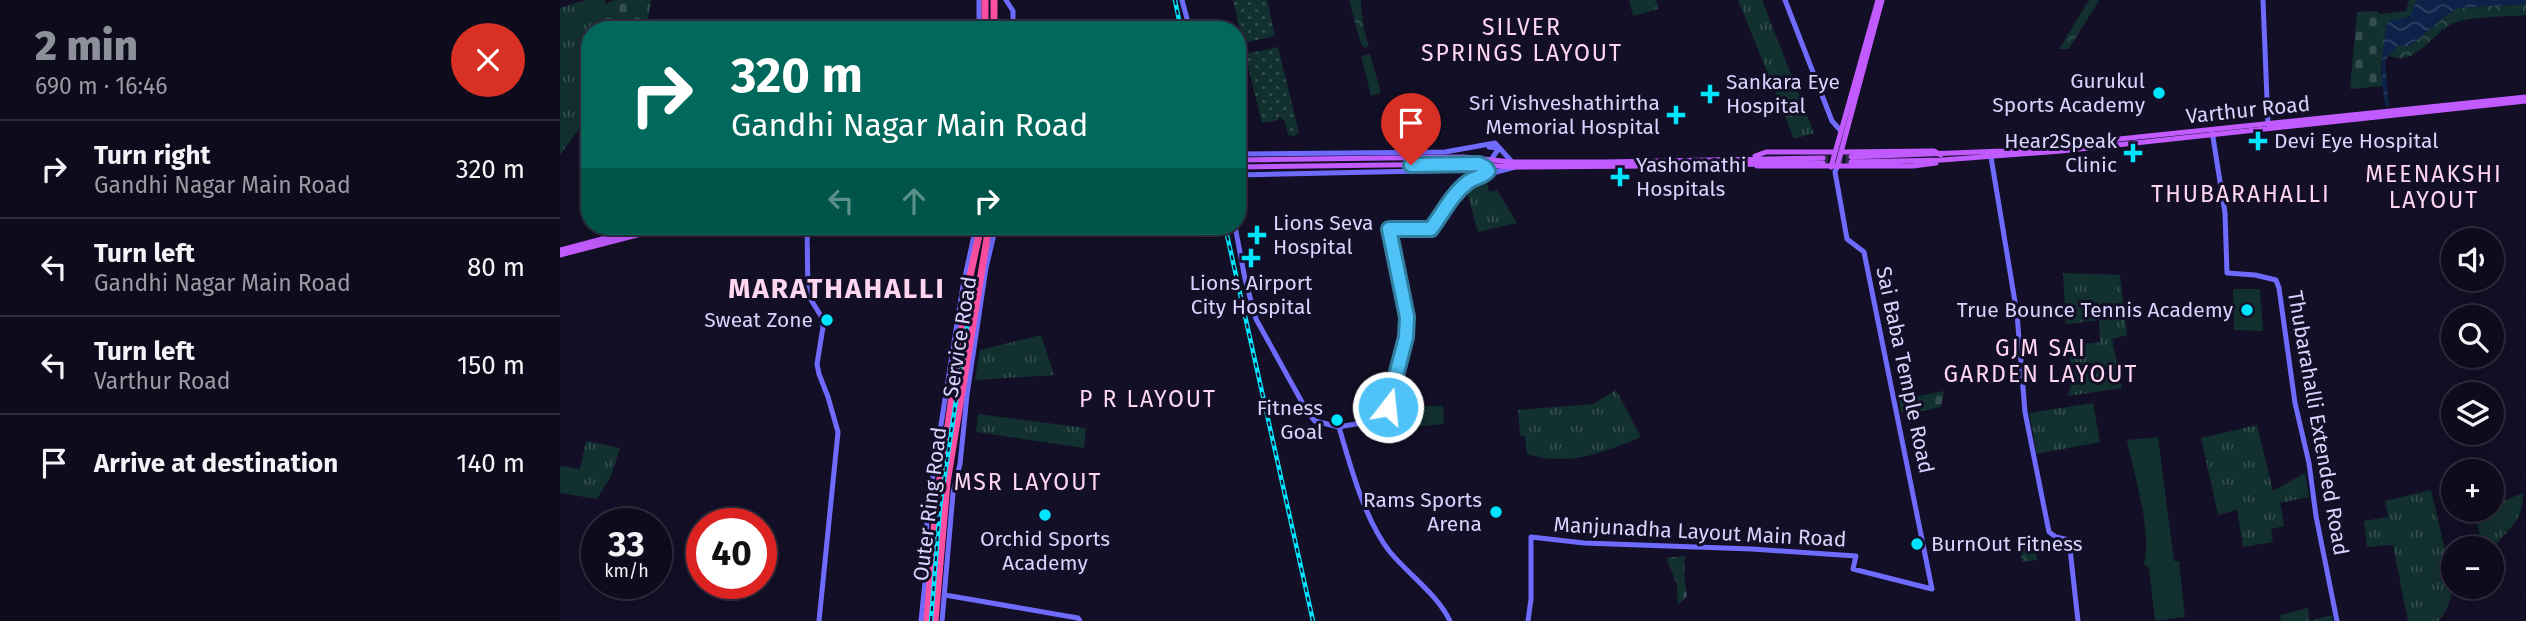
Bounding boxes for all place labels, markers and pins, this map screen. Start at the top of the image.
place label: Gurukul Sports Academy [1992,68,2146,118]
place label: Sankara Eye Hospital [1726,69,1840,119]
marker: Sankara Eye Hospital [1700,84,1720,104]
marker: Gurukul Sports Academy [2151,85,2167,101]
place label: Sri Vishveshathirtha Memorial Hospital [1469,90,1660,140]
pin [1381,93,1441,165]
marker: Sri Vishveshathirtha Memorial Hospital [1666,105,1686,125]
place label: Hear2Speak Clinic [2004,128,2117,178]
place label: Devi Eye Hospital [2274,128,2438,154]
marker: Devi Eye Hospital [2248,131,2268,151]
marker: Hear2Speak Clinic [2123,143,2143,163]
place label: Yashomathi Hospitals [1636,152,1747,202]
marker: Yashomathi Hospitals [1610,167,1630,187]
place label: Lions Seva Hospital [1273,210,1374,260]
marker: Lions Seva Hospital [1247,225,1267,245]
marker: Lions Airport City Hospital [1241,248,1261,268]
place label: Lions Airport City Hospital [1190,270,1313,320]
place label: True Bounce Tennis Academy [1957,297,2234,323]
marker: True Bounce Tennis Academy [2239,302,2255,318]
place label: Sweat Zone [704,307,813,333]
marker: Sweat Zone [819,312,835,328]
place label: Fitness Goal [1257,395,1323,445]
marker: Fitness Goal [1329,412,1345,428]
place label: Rams Sports Arena [1363,487,1482,537]
marker: Rams Sports Arena [1488,504,1504,520]
marker: Orchid Sports Academy [1037,507,1053,523]
place label: Orchid Sports Academy [980,526,1110,576]
place label: BurnOut Fitness [1931,531,2083,557]
marker: BurnOut Fitness [1909,536,1925,552]

